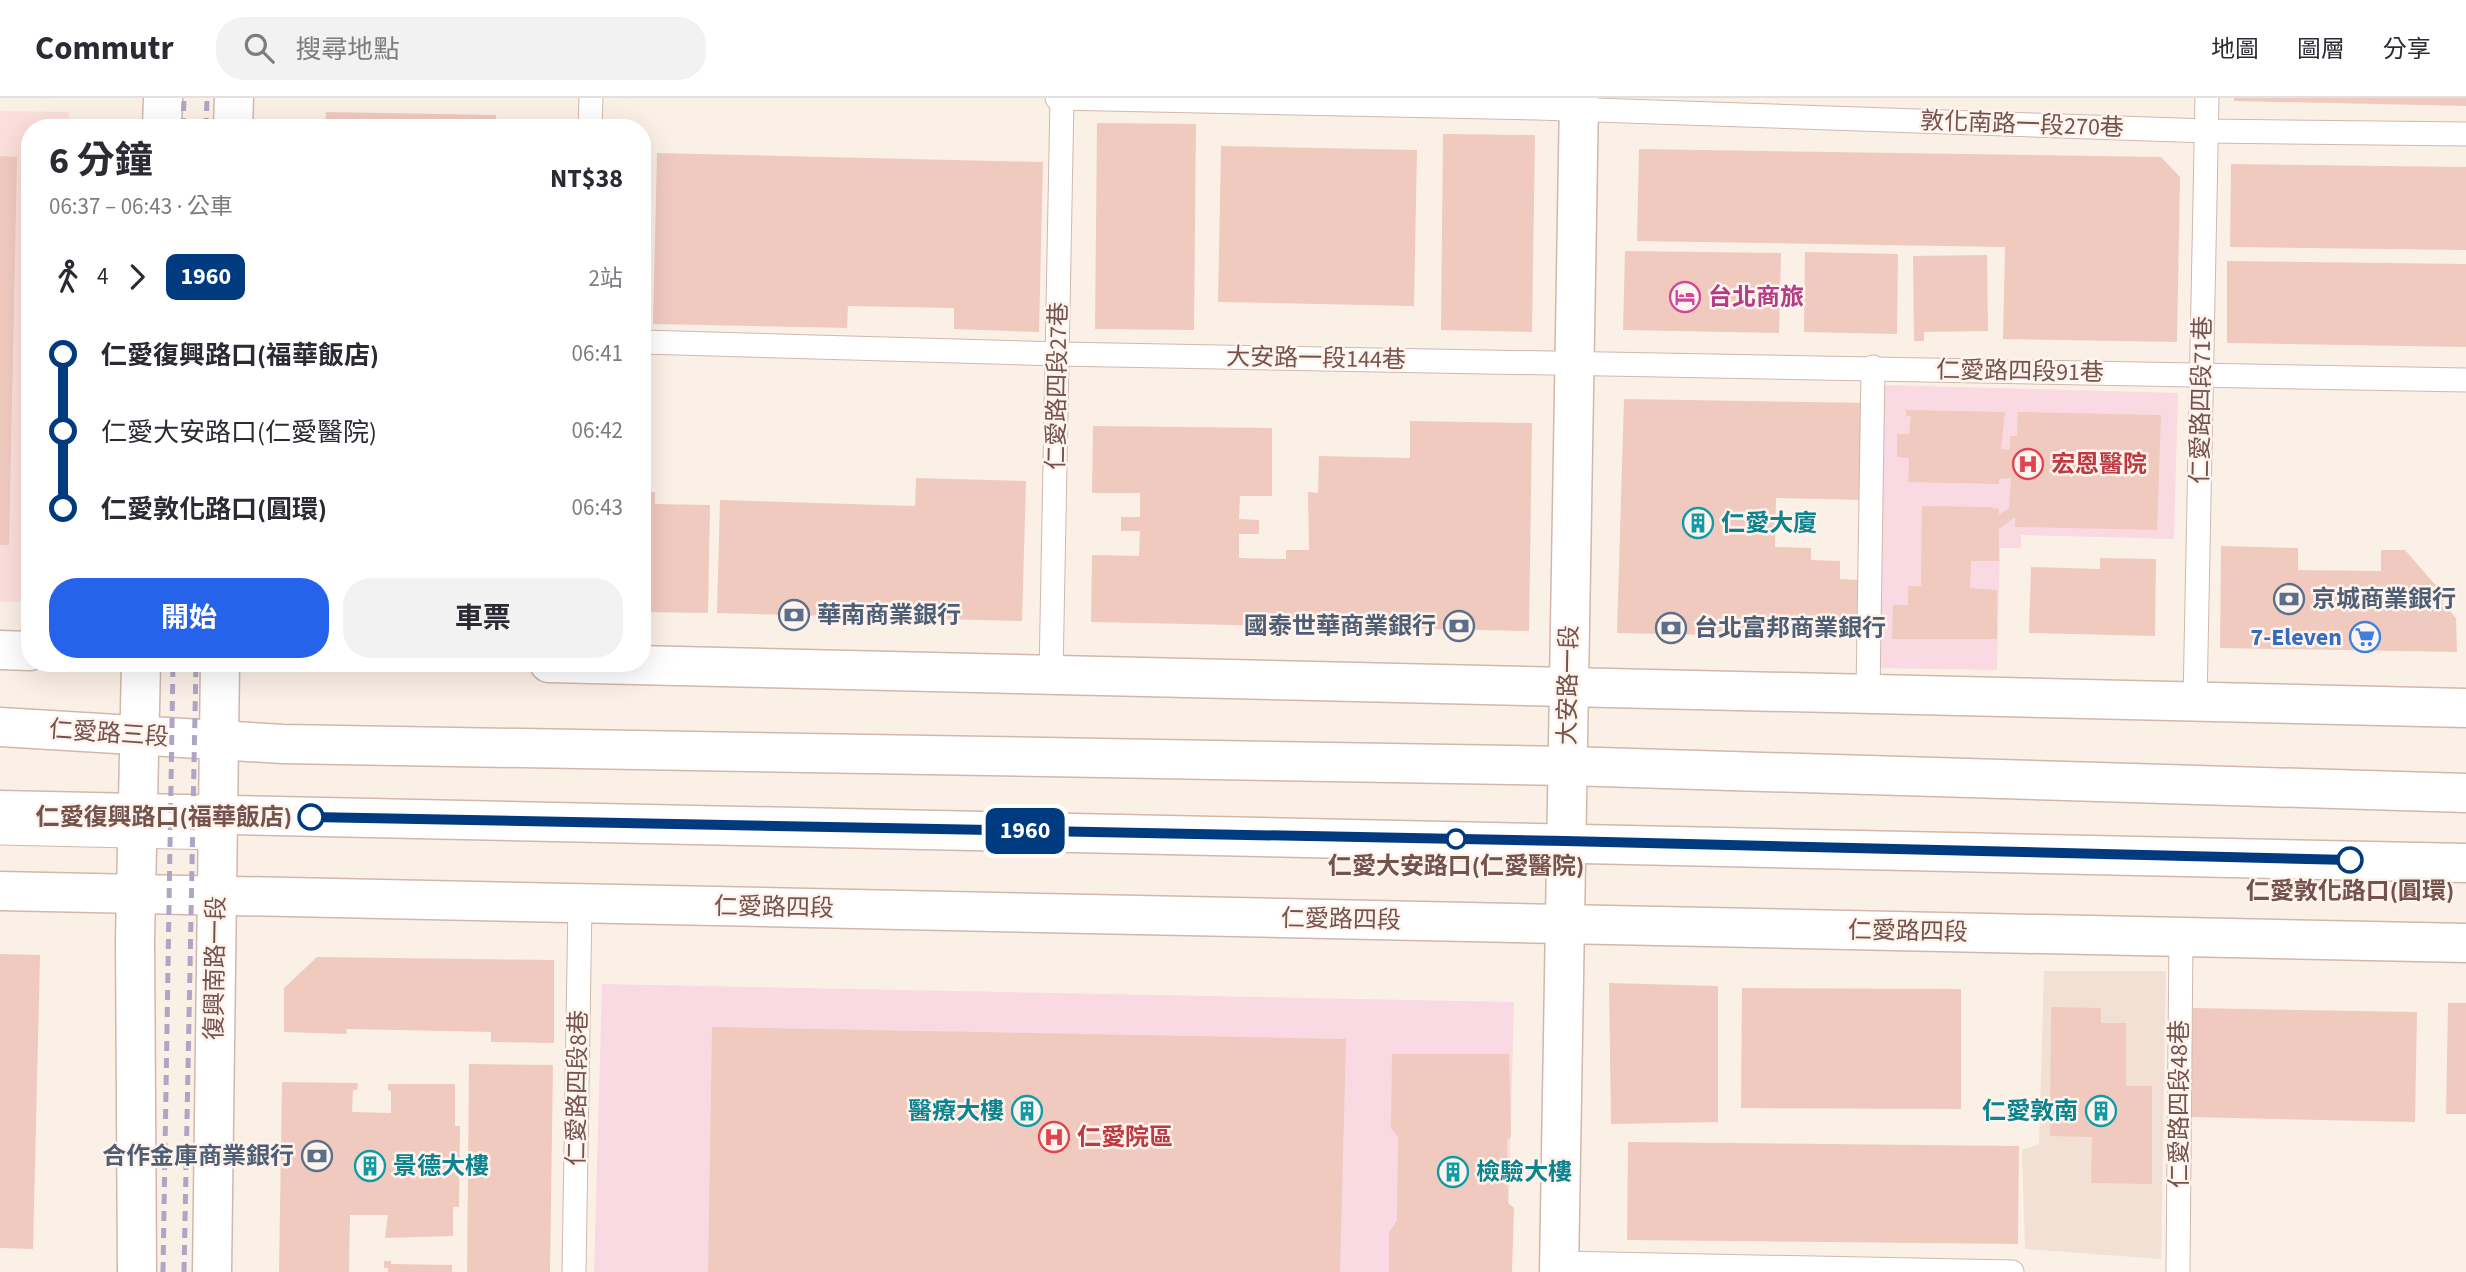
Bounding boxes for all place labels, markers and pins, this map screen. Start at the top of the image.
hotel icon: 台北商旅 [1668,280,1702,314]
place label: 台北商旅 [1708,280,1804,315]
hospital icon: 宏恩醫院 [2011,447,2045,481]
place label: 宏恩醫院 [2051,447,2147,482]
building icon: 仁愛大廈 [1681,506,1715,540]
place label: 仁愛大廈 [1721,506,1817,541]
bank icon: 京城商業銀行 [2272,582,2306,616]
place label: 京城商業銀行 [2312,582,2456,617]
bank icon: 華南商業銀行 [777,598,811,632]
place label: 華南商業銀行 [817,598,961,633]
place label: 國泰世華商業銀行 [1244,609,1436,644]
bank icon: 國泰世華商業銀行 [1442,609,1476,643]
bank icon: 台北富邦商業銀行 [1654,611,1688,645]
place label: 台北富邦商業銀行 [1694,611,1886,646]
place label: 7-Eleven [2251,620,2342,655]
supermarket icon: 7-Eleven [2348,620,2382,654]
place label: 仁愛復興路口(福華飯店) [35,800,292,835]
marker: 仁愛復興路口(福華飯店) [298,804,324,830]
marker: 仁愛大安路口(仁愛醫院) [1446,829,1466,849]
marker: 仁愛敦化路口(圓環) [2337,847,2363,873]
place label: 仁愛大安路口(仁愛醫院) [1328,849,1584,884]
place label: 仁愛敦化路口(圓環) [2246,874,2454,909]
place label: 醫療大樓 [908,1094,1004,1129]
building icon: 醫療大樓 [1010,1094,1044,1128]
place label: 仁愛敦南 [1982,1094,2078,1129]
building icon: 仁愛敦南 [2084,1094,2118,1128]
hospital icon: 仁愛院區 [1037,1120,1071,1154]
place label: 仁愛院區 [1077,1120,1173,1155]
place label: 合作金庫商業銀行 [102,1139,294,1174]
bank icon: 合作金庫商業銀行 [300,1139,334,1173]
building icon: 景德大樓 [353,1149,387,1183]
place label: 景德大樓 [393,1149,489,1184]
building icon: 檢驗大樓 [1436,1155,1470,1189]
place label: 檢驗大樓 [1476,1155,1572,1190]

